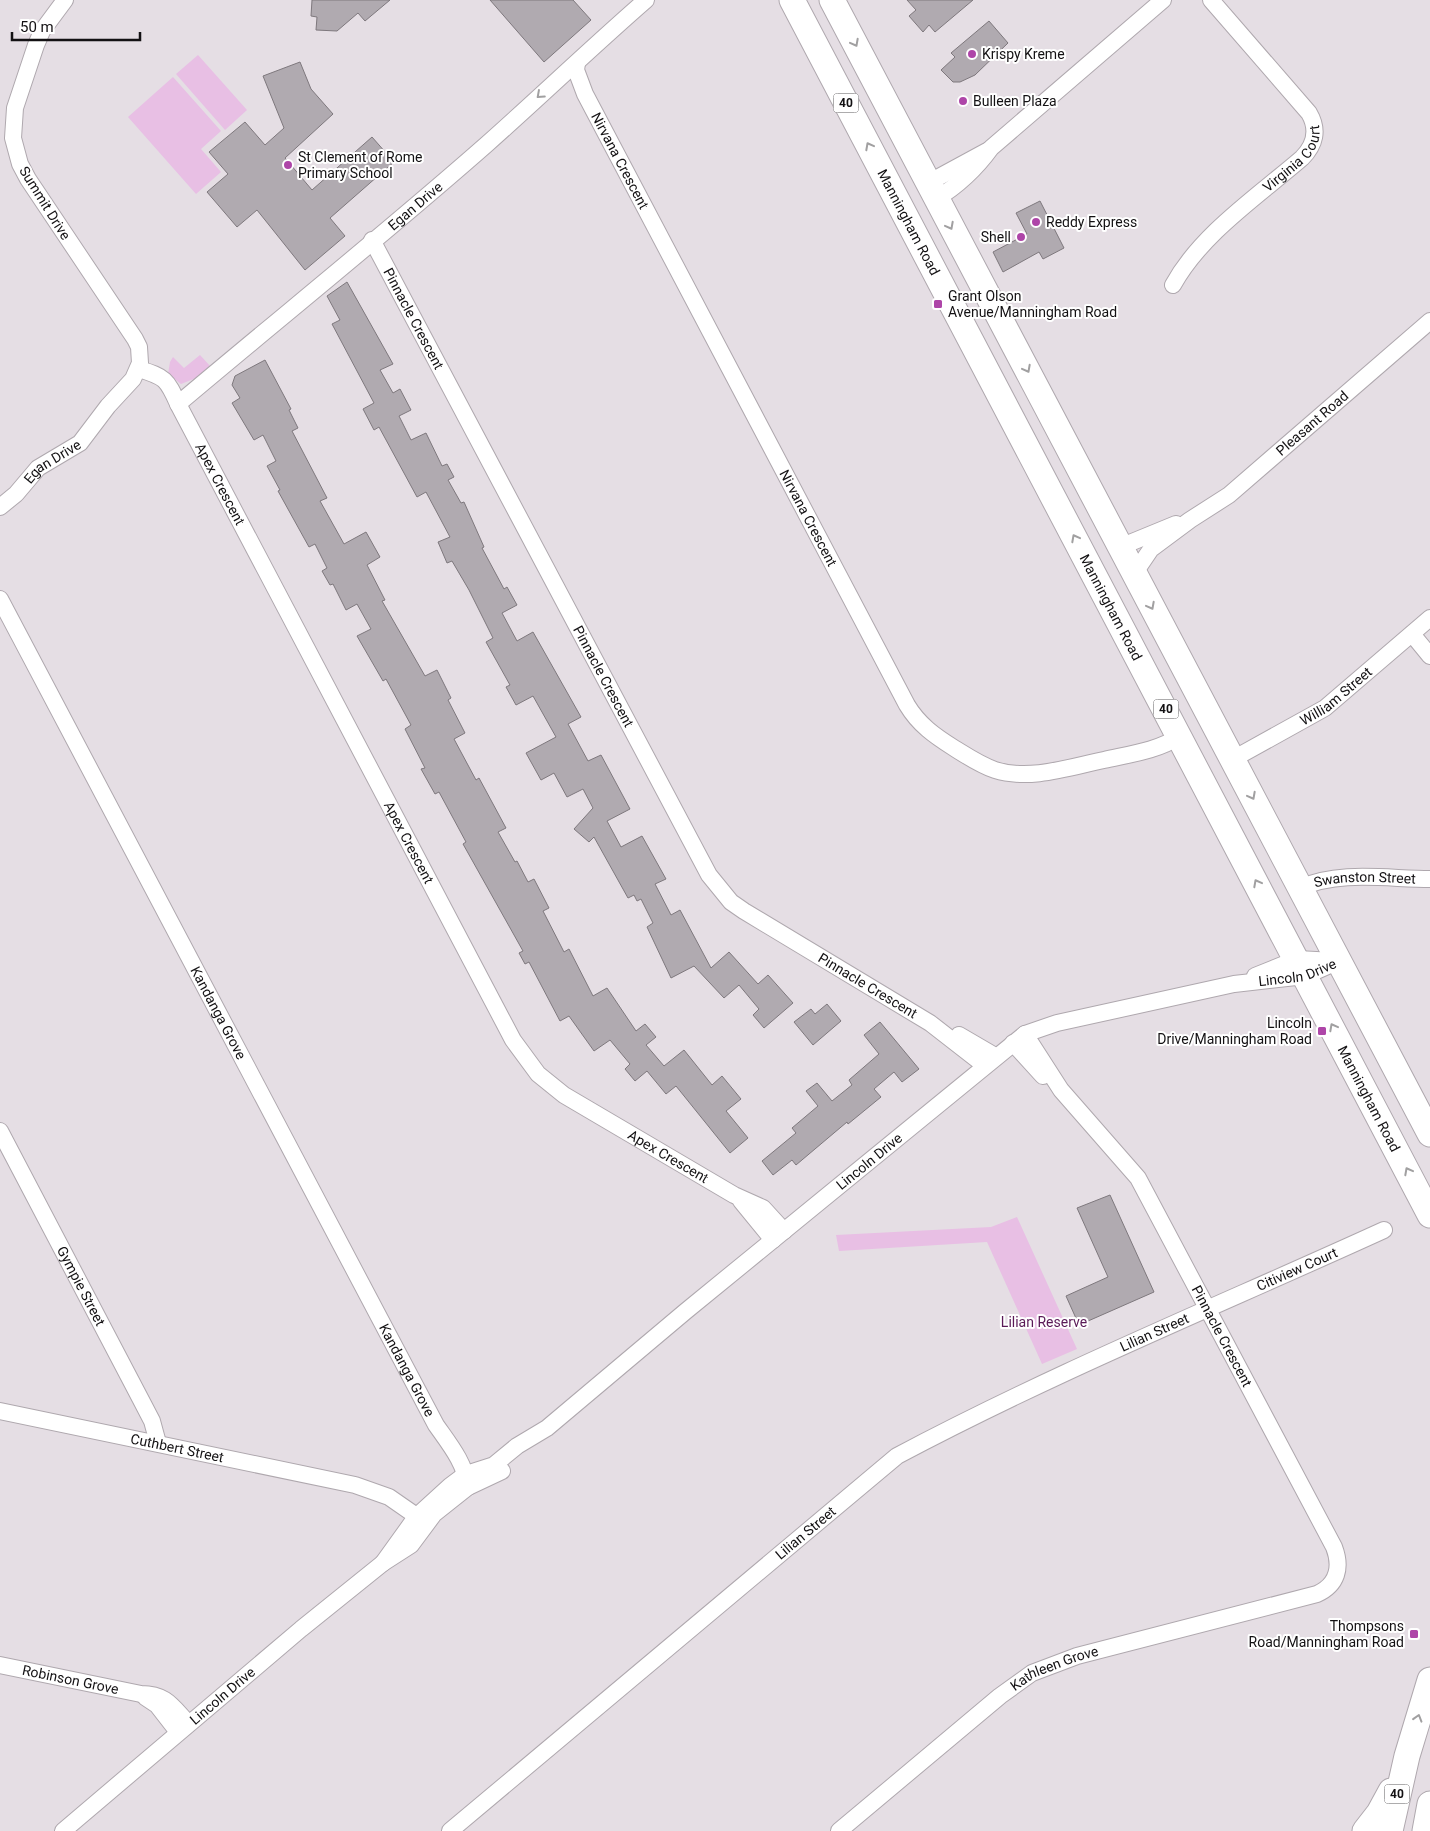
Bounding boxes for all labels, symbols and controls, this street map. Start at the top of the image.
scale bar [12,10,140,42]
text: 50 m [20,18,54,36]
one-way arrow [848,38,858,47]
place label: Krispy Kreme [982,46,1065,62]
marker: Krispy Kreme [966,48,978,60]
one-way arrow [537,89,546,98]
place label: Bulleen Plaza [973,93,1057,109]
road number: 40 [834,94,858,112]
marker: Bulleen Plaza [957,95,969,107]
street label: Nirvana Crescent [588,110,652,212]
street label: Virginia Court [1259,124,1323,195]
one-way arrow [865,143,875,152]
place label: St Clement of Rome Primary School [298,149,422,181]
marker: St Clement of Rome Primary School [282,159,294,171]
street label: Summit Drive [16,163,74,243]
street label: Manningham Road [874,166,943,278]
street label: Egan Drive [385,178,446,233]
place label: Reddy Express [1046,214,1137,230]
marker: Reddy Express [1030,216,1042,228]
one-way arrow [944,221,954,230]
place label: Shell [981,229,1011,245]
marker: Shell [1015,231,1027,243]
street label: Pinnacle Crescent [380,265,447,372]
place label: Grant Olson Avenue/Manningham Road [948,288,1117,320]
marker: Grant Olson Avenue/Manningham Road [932,298,944,310]
one-way arrow [1021,364,1031,373]
street label: Pleasant Road [1273,388,1351,459]
street label: Egan Drive [20,436,84,487]
street label: Apex Crescent [192,440,249,528]
street label: Nirvana Crescent [776,467,841,569]
one-way arrow [1071,535,1081,544]
street label: Manningham Road [1077,552,1145,663]
one-way arrow [1145,601,1155,610]
street label: Pinnacle Crescent [570,623,637,730]
street label: William Street [1297,663,1375,728]
road number: 40 [1154,700,1178,719]
one-way arrow [1246,791,1256,800]
street label: Apex Crescent [381,799,437,887]
street label: Swanston Street [1312,869,1417,890]
one-way arrow [1253,880,1263,889]
street label: Pinnacle Crescent [815,950,920,1022]
street label: Lincoln Drive [1257,955,1339,989]
street label: Kandanga Grove [187,964,249,1062]
place label: Lincoln Drive/Manningham Road [1157,1015,1312,1047]
one-way arrow [1329,1024,1339,1033]
marker: Lincoln Drive/Manningham Road [1316,1025,1328,1037]
street label: Manningham Road [1335,1043,1403,1155]
street label: Apex Crescent [625,1127,712,1186]
street label: Lincoln Drive [833,1130,905,1193]
one-way arrow [1405,1167,1415,1176]
street label: Gympie Street [54,1243,109,1329]
street label: Citiview Court [1254,1244,1340,1294]
street label: Pinnacle Crescent [1189,1283,1256,1390]
street label: Lilian Street [1117,1310,1192,1355]
park label: Lilian Reserve [1001,1314,1087,1330]
street label: Kandanga Grove [376,1321,438,1419]
street label: Cuthbert Street [129,1430,226,1466]
street label: Lilian Street [772,1503,839,1563]
place label: Thompsons Road/Manningham Road [1249,1618,1404,1650]
marker: Thompsons Road/Manningham Road [1408,1628,1420,1640]
street label: Kathleen Grove [1007,1643,1100,1694]
street label: Robinson Grove [21,1662,120,1697]
street label: Lincoln Drive [187,1664,258,1728]
one-way arrow [1413,1715,1423,1723]
road number: 40 [1384,1785,1410,1804]

